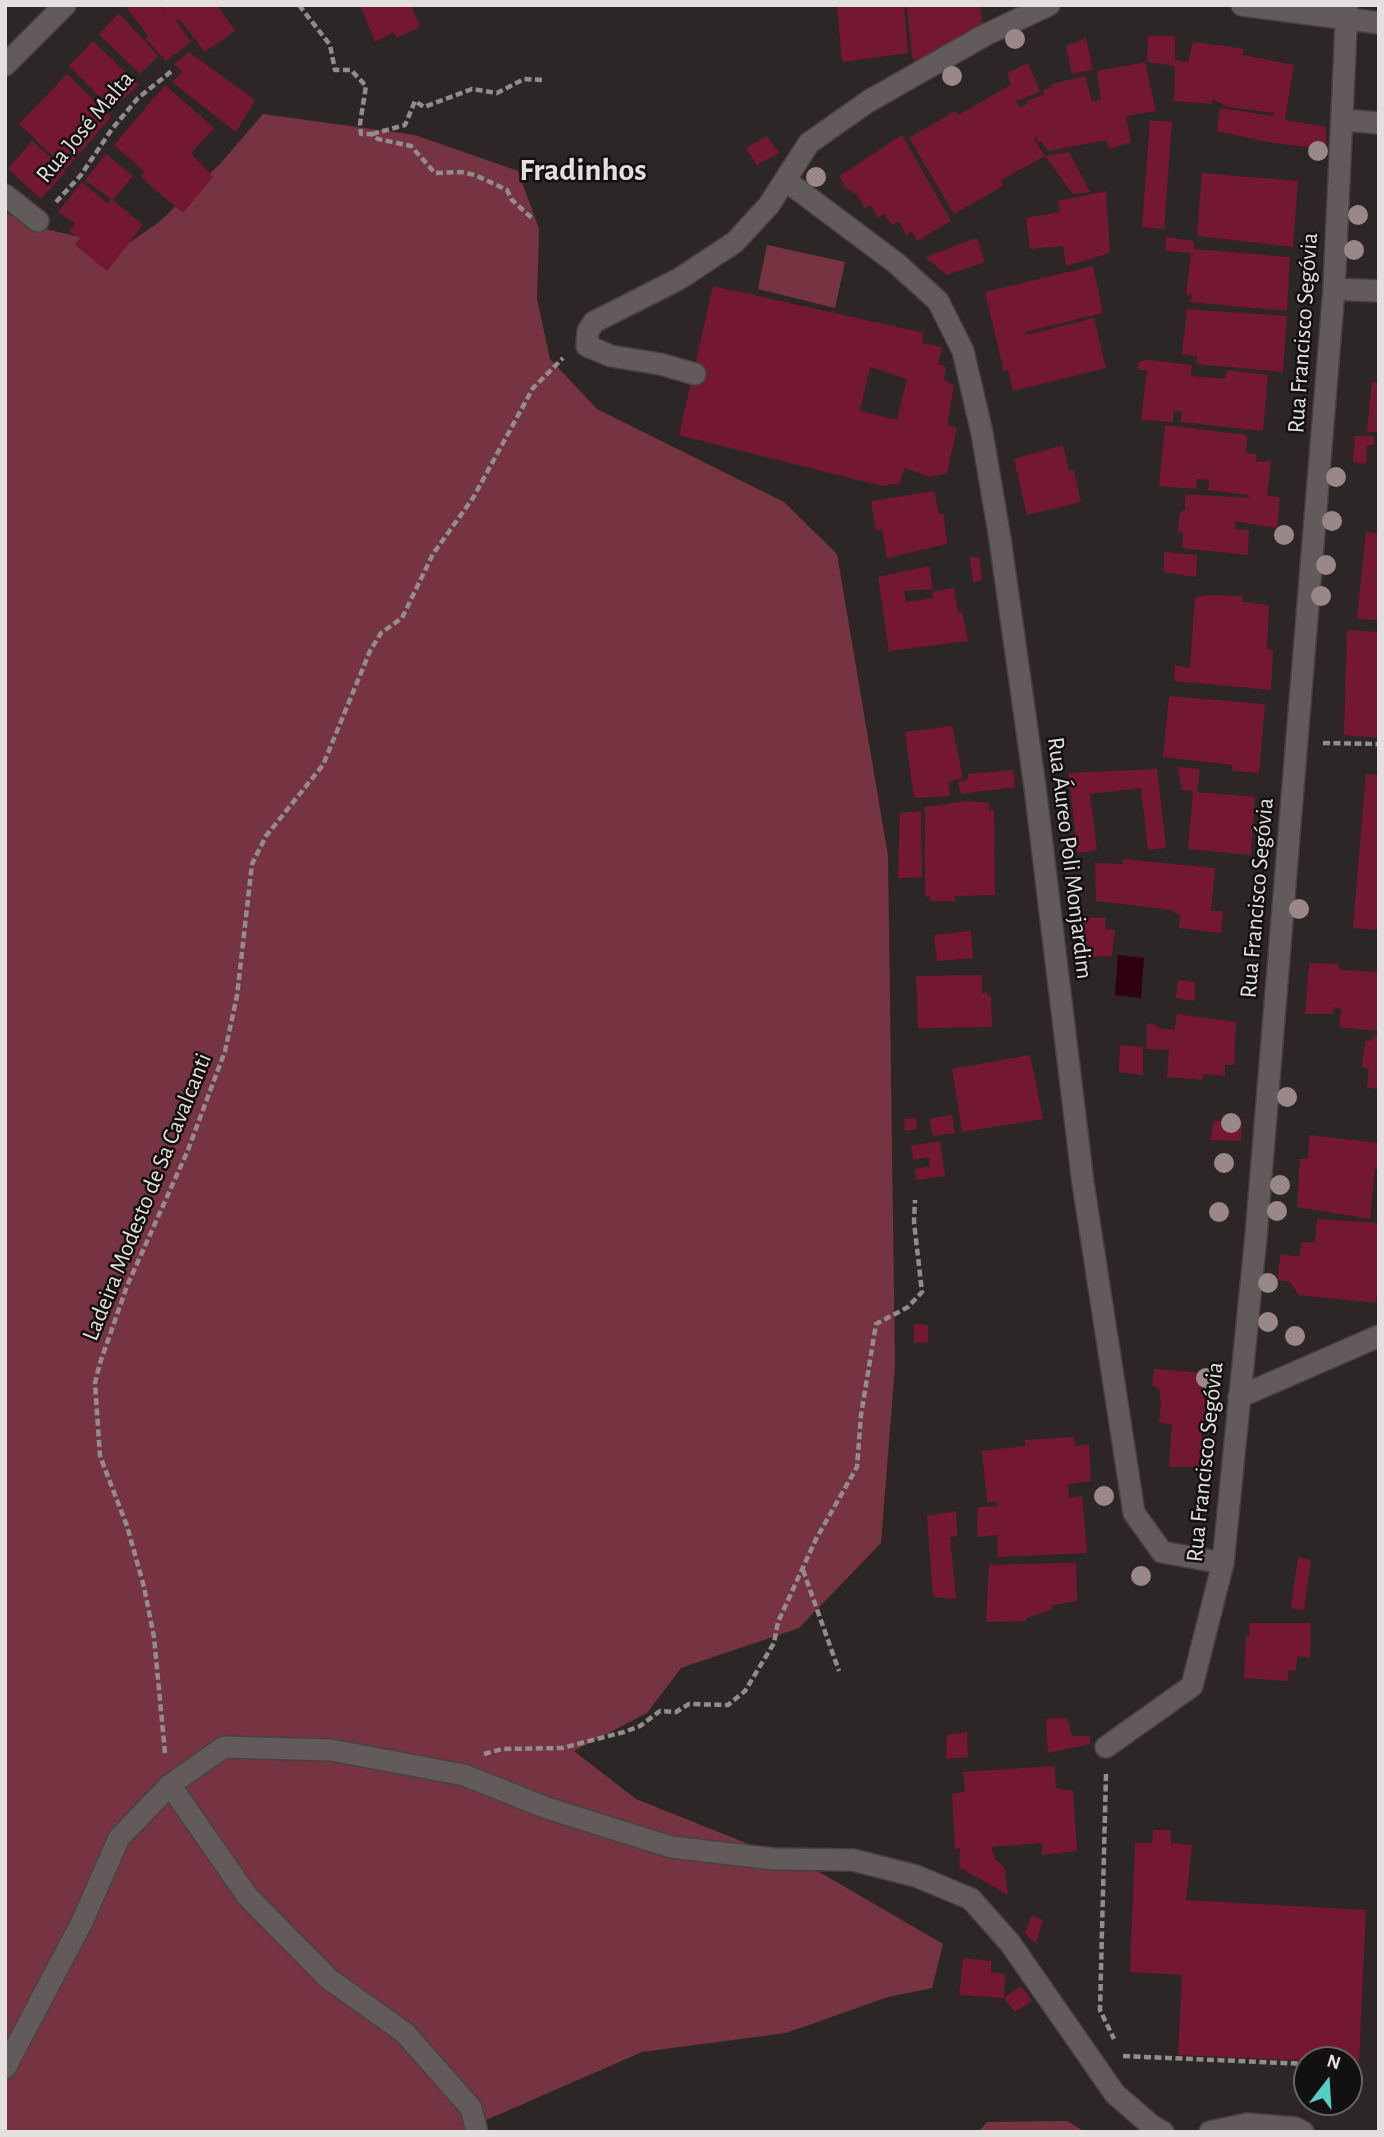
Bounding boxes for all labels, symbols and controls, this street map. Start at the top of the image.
street label: Rua José Malta [30,65,140,189]
district label: Fradinhos [519,151,647,189]
street label: Rua Francisco Segóvia [1282,232,1324,434]
street label: Rua Áureo Poli Monjardim [1041,735,1099,981]
street label: Rua Francisco Segóvia [1234,797,1280,999]
street label: Ladeira Modesto de Sa Cavalcanti [76,1049,218,1345]
street label: Rua Francisco Segóvia [1180,1360,1230,1564]
north arrow [1293,2046,1363,2116]
text: N [1325,2051,1343,2073]

